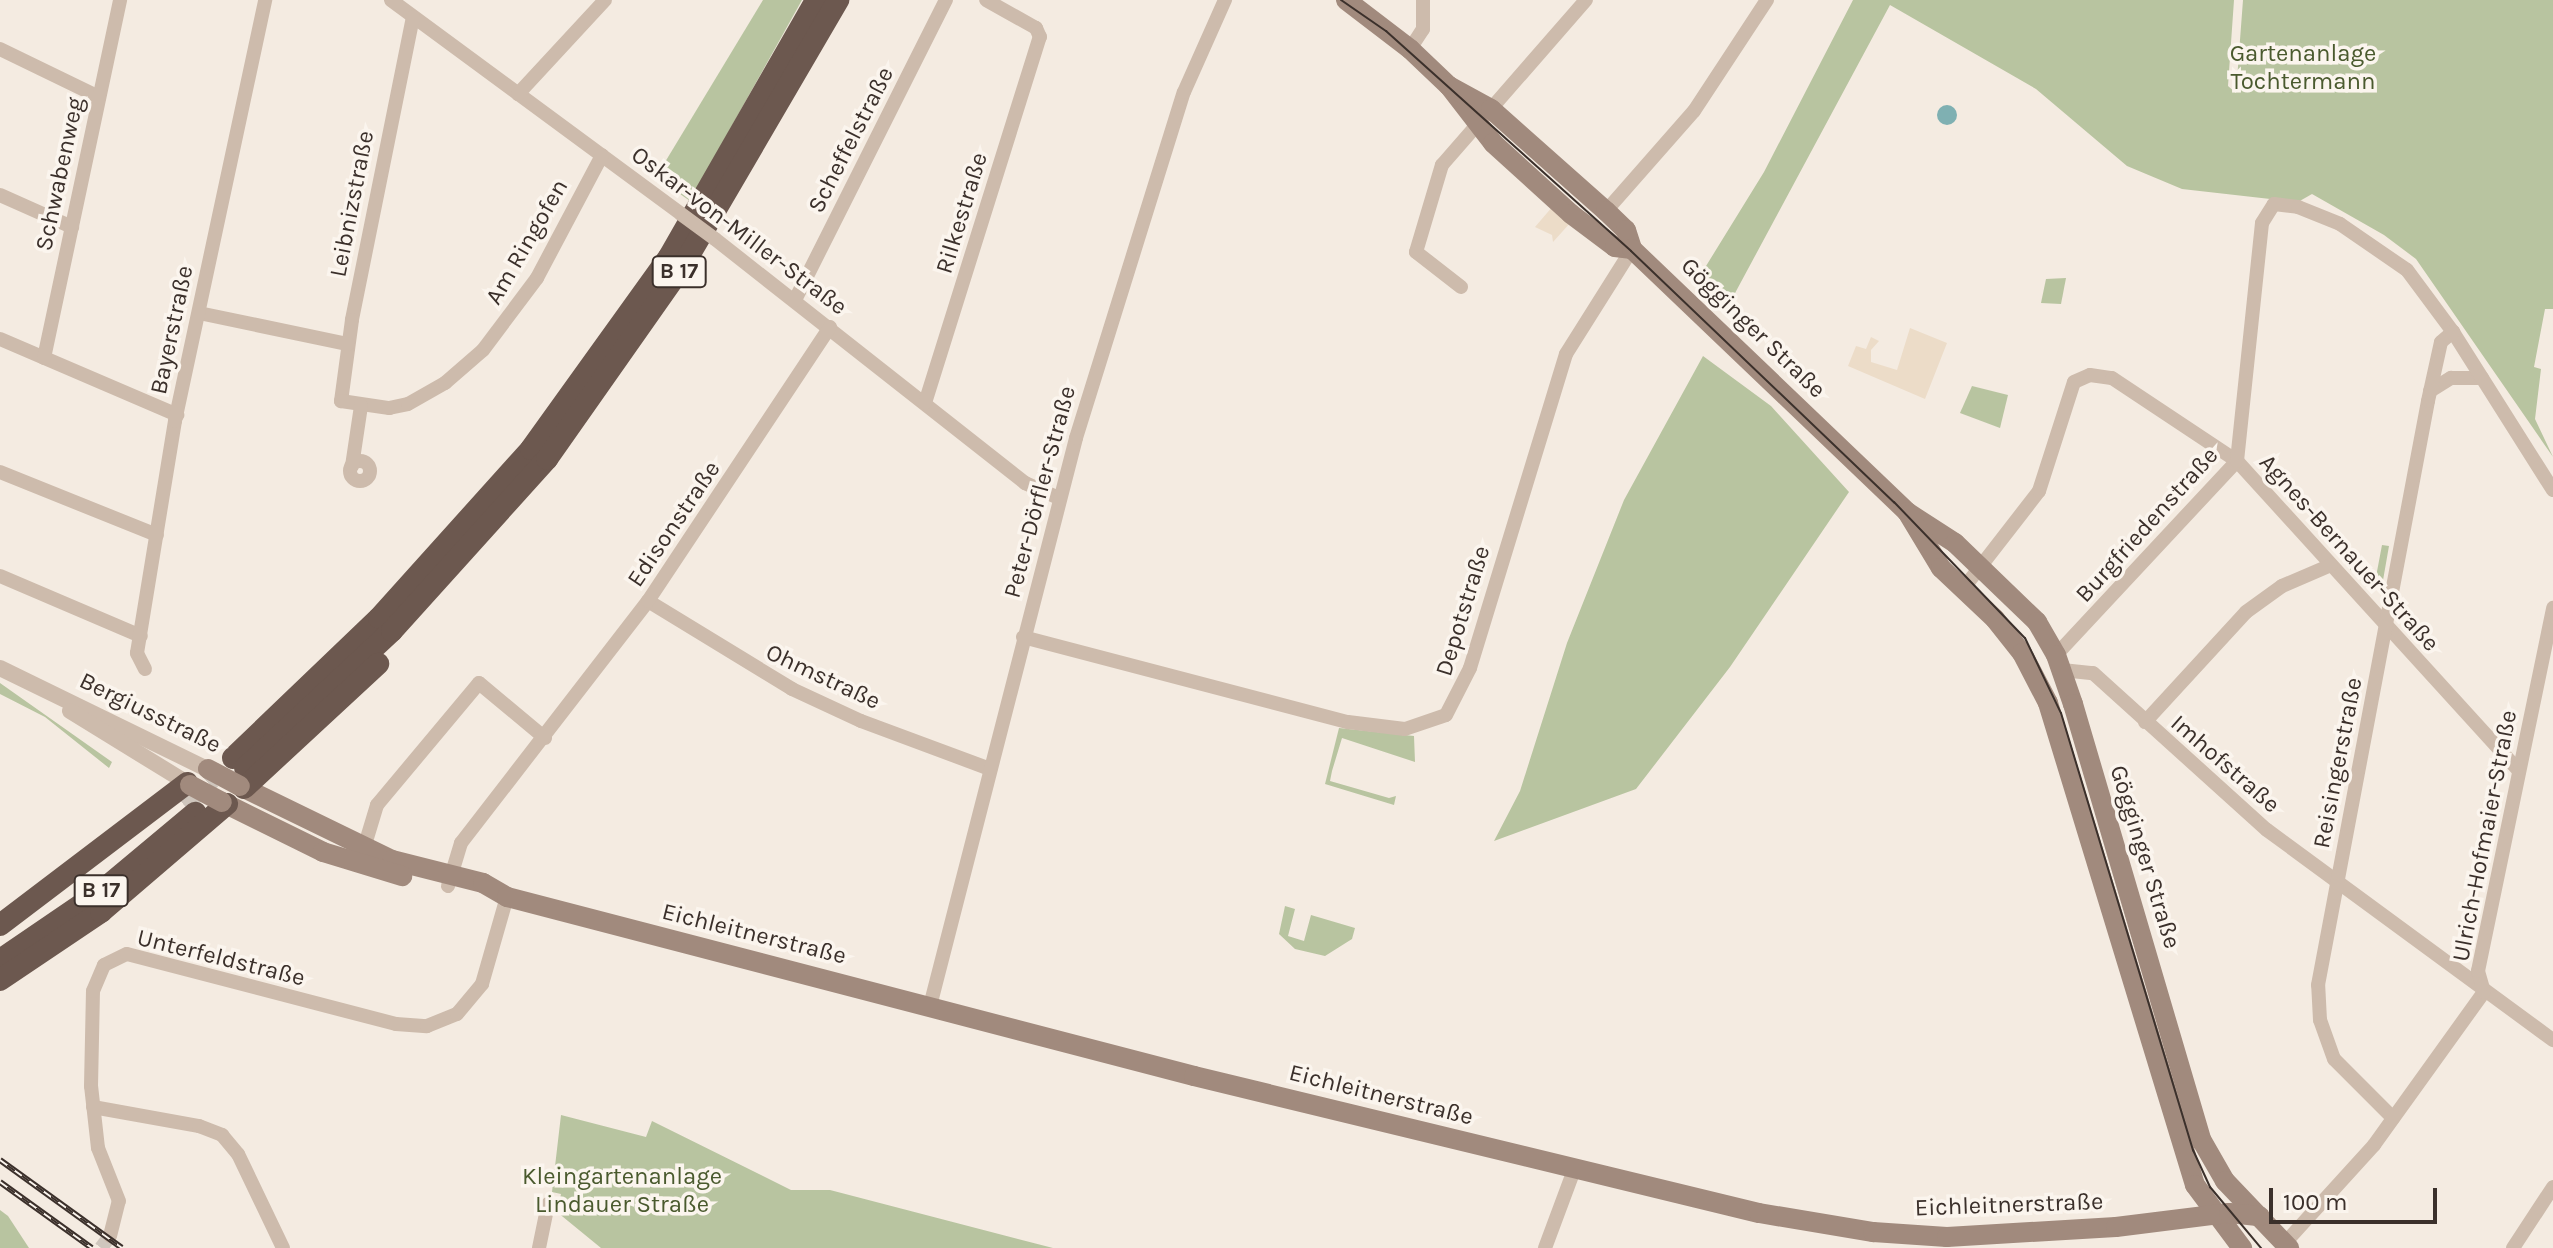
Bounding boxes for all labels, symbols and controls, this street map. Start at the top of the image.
park label: Gartenanlage Tochtermann [2230,40,2376,96]
street label: Scheffelstraße [802,62,900,218]
street label: Schwabenweg [30,95,90,253]
street label: Leibnizstraße [324,128,380,280]
street label: Oskar-von-Miller-Straße [625,140,853,322]
street label: Rilkestraße [930,149,994,277]
street label: Am Ringofen [480,174,574,310]
street label: Gögginger Straße [1675,252,1831,404]
road number: B 17 [651,254,707,290]
street label: Bayerstraße [144,263,200,397]
street label: Peter-Dörfler-Straße [998,383,1082,601]
street label: Burgfriedenstraße [2070,441,2224,609]
street label: Agnes-Bernauer-Straße [2253,449,2445,657]
street label: Edisonstraße [621,456,727,592]
street label: Depotstraße [1430,542,1496,680]
street label: Ohmstraße [761,638,885,716]
street label: Bergiusstraße [75,666,225,760]
street label: Reisingerstraße [2307,675,2369,851]
street label: Ulrich-Hofmaier-Straße [2446,708,2524,964]
street label: Imhofstraße [2165,709,2285,819]
street label: Gögginger Straße [2103,762,2187,952]
road number: B 17 [73,873,129,909]
street label: Eichleitnerstraße [659,897,849,971]
street label: Unterfeldstraße [134,923,308,993]
street label: Eichleitnerstraße [1286,1058,1476,1132]
park label: Kleingartenanlage Lindauer Straße [522,1163,722,1219]
scale bar [2273,1172,2441,1222]
street label: Eichleitnerstraße [1914,1187,2104,1223]
text: 100 m [2283,1188,2348,1216]

